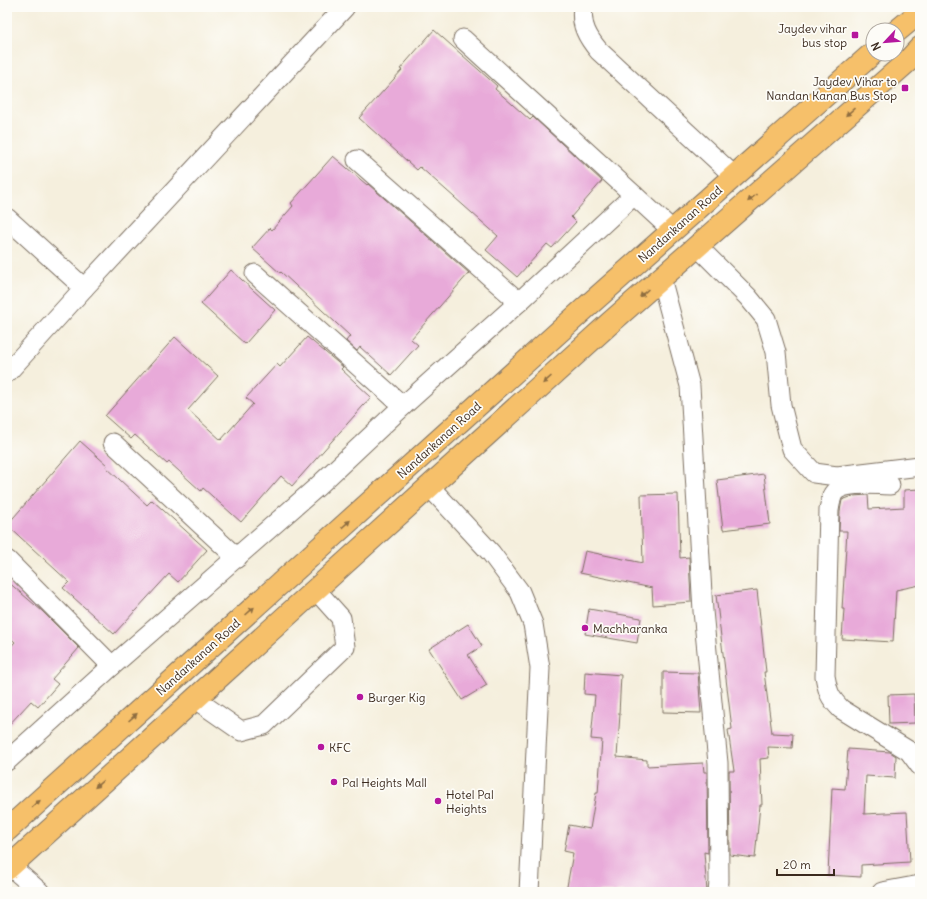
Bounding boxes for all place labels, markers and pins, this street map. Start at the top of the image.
place label: Jaydev vihar bus stop [778,21,847,50]
marker: Jaydev vihar bus stop [850,30,860,40]
place label: Jaydev Vihar to Nandan Kanan Bus Stop [766,74,897,103]
marker: Jaydev Vihar to Nandan Kanan Bus Stop [900,83,910,93]
place label: Machharanka [593,621,668,636]
marker: Machharanka [580,623,590,633]
place label: Burger Kig [368,690,425,705]
marker: Burger Kig [355,692,365,702]
place label: KFC [329,740,351,755]
marker: KFC [316,742,326,752]
place label: Pal Heights Mall [342,775,427,790]
marker: Pal Heights Mall [329,777,339,787]
place label: Hotel Pal Heights [446,787,494,816]
marker: Hotel Pal Heights [433,796,443,806]

